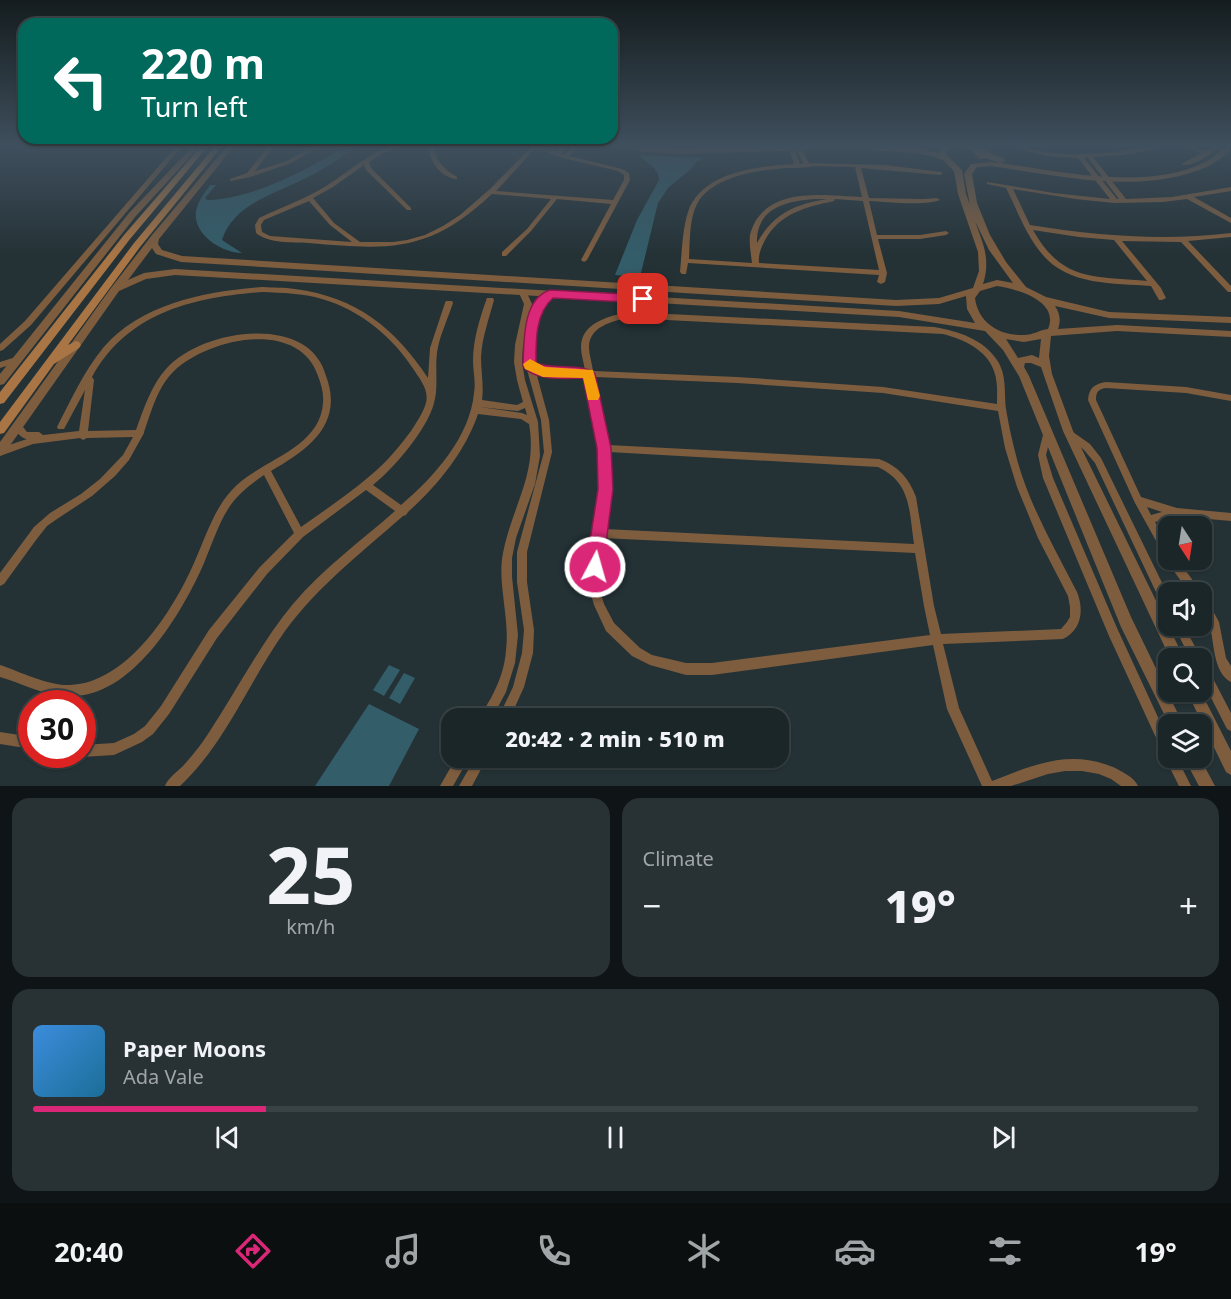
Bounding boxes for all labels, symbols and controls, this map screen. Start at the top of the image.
text: 220 m [141,34,265,91]
icon: left [42,42,120,120]
text: Turn left [141,88,247,125]
pin [617,273,668,324]
icon: arrive [626,282,659,315]
north arrow [1158,516,1212,570]
map controls [1158,516,1212,768]
position arrow [563,535,627,599]
button: sound [1158,582,1212,636]
button: search [1158,648,1212,702]
speed limit sign: 30 [18,690,96,768]
button: layers [1158,714,1212,768]
text: 20:42 · 2 min · 510 m [505,723,725,753]
text: 25 [266,821,355,927]
text: Climate [643,845,714,872]
text: 19° [885,875,956,936]
text: − [643,883,661,928]
text: + [1179,883,1198,928]
text: km/h [286,913,335,940]
text: Paper Moons [123,1033,266,1063]
text: Ada Vale [123,1063,204,1090]
icon: previous [211,1121,244,1154]
icon: pause [599,1121,632,1154]
icon: next [987,1121,1020,1154]
icon: directions [232,1230,274,1272]
icon: music [382,1230,424,1272]
icon: phone [533,1230,575,1272]
icon: climate [683,1230,725,1272]
icon: car [834,1230,876,1272]
icon: filters [984,1230,1026,1272]
text: 20:40 [54,1233,124,1270]
text: 19° [1134,1233,1177,1270]

